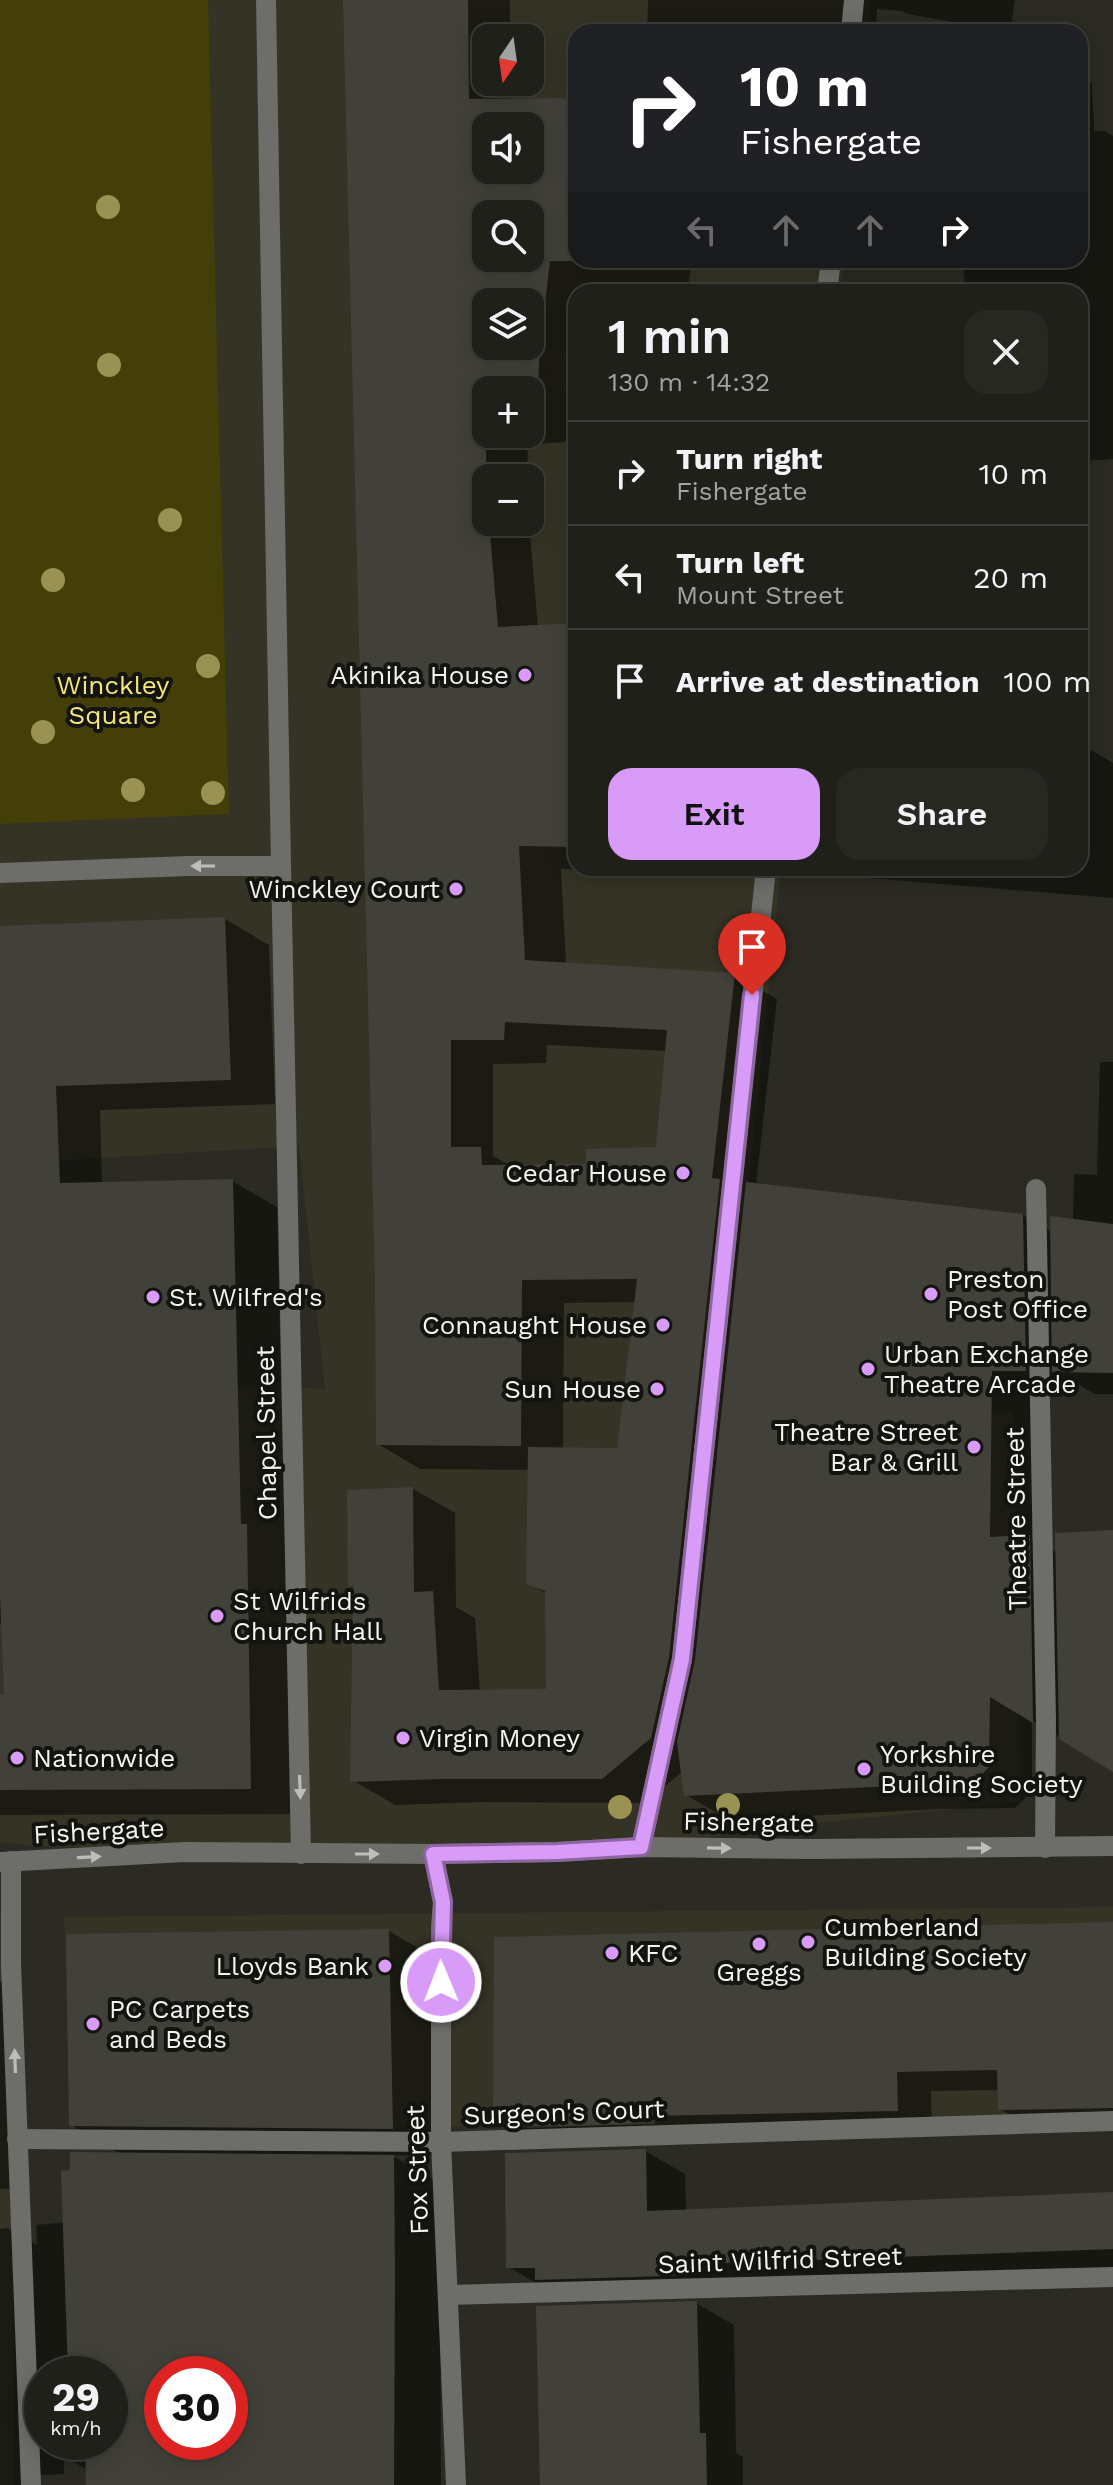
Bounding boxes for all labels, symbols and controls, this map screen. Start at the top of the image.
north arrow [472,24,544,96]
map controls [472,24,544,536]
text: 10 m [740,54,869,120]
icon: right [608,56,712,160]
button: sound [472,112,544,184]
text: Fishergate [740,121,922,163]
button: search [472,200,544,272]
icon: left [680,208,724,252]
icon: ahead [764,208,808,252]
icon: ahead [848,208,892,252]
icon: right [932,208,976,252]
button: layers [472,288,544,360]
text: 1 min [608,308,731,365]
button: close [964,310,1048,394]
text: 130 m · 14:32 [608,367,770,397]
button: + [472,376,544,448]
text: Turn right [676,441,822,476]
icon: right [608,451,652,495]
text: 10 m [979,456,1048,491]
button: − [472,464,544,536]
text: Fishergate [676,476,807,506]
text: Turn left [676,545,804,580]
icon: left [608,555,652,599]
text: 20 m [973,560,1048,595]
text: Mount Street [676,580,844,610]
icon: arrive [608,659,652,703]
place label: Akinika House [330,660,509,690]
text: Arrive at destination [676,664,980,699]
text: 100 m [1004,664,1091,699]
marker: Akinika House [516,666,534,684]
park label: Winckley Square [56,670,170,730]
button: Exit [608,768,820,860]
button: Share [836,768,1048,860]
one-way arrow [190,860,215,872]
place label: Winckley Court [249,874,440,904]
marker: Winckley Court [447,880,465,898]
pin [718,913,786,995]
icon: arrive [730,925,774,969]
place label: Cedar House [505,1158,667,1188]
marker: Cedar House [674,1164,692,1182]
place label: Preston Post Office [947,1264,1088,1324]
place label: St. Wilfred's [169,1282,323,1312]
marker: Preston Post Office [922,1285,940,1303]
marker: St. Wilfred's [144,1288,162,1306]
place label: Connaught House [422,1310,647,1340]
marker: Connaught House [654,1316,672,1334]
place label: Urban Exchange Theatre Arcade [884,1339,1089,1399]
street label: Chapel Street [249,1346,283,1520]
marker: Urban Exchange Theatre Arcade [859,1360,877,1378]
place label: Sun House [504,1374,641,1404]
marker: Sun House [648,1380,666,1398]
place label: Theatre Street Bar & Grill [774,1417,958,1477]
street label: Theatre Street [999,1427,1033,1611]
marker: Theatre Street Bar & Grill [965,1438,983,1456]
place label: St Wilfrids Church Hall [233,1586,382,1646]
marker: St Wilfrids Church Hall [208,1607,226,1625]
place label: Virgin Money [419,1723,580,1753]
marker: Virgin Money [394,1729,412,1747]
place label: Yorkshire Building Society [880,1739,1083,1799]
place label: Nationwide [33,1743,175,1773]
marker: Nationwide [8,1749,26,1767]
marker: Yorkshire Building Society [855,1760,873,1778]
one-way arrow [293,1775,306,1800]
street label: Fishergate [683,1806,815,1838]
street label: Fishergate [33,1813,165,1849]
one-way arrow [707,1842,732,1854]
one-way arrow [967,1842,992,1855]
one-way arrow [355,1848,380,1860]
one-way arrow [77,1851,102,1864]
place label: Cumberland Building Society [824,1912,1027,1972]
marker: Cumberland Building Society [799,1933,817,1951]
marker: Greggs [750,1935,768,1953]
place label: KFC [628,1938,678,1968]
position arrow [399,1940,483,2024]
marker: KFC [603,1944,621,1962]
place label: Lloyds Bank [215,1951,369,1981]
marker: Lloyds Bank [376,1957,394,1975]
place label: Greggs [716,1957,802,1987]
place label: PC Carpets and Beds [109,1994,250,2054]
marker: PC Carpets and Beds [84,2015,102,2033]
one-way arrow [8,2048,21,2073]
street label: Surgeon's Court [463,2093,665,2130]
street label: Fox Street [400,2104,434,2235]
street label: Saint Wilfrid Street [657,2241,903,2279]
speed limit sign: 30 [144,2356,248,2460]
text: 29 [52,2374,100,2421]
text: km/h [50,2416,102,2440]

